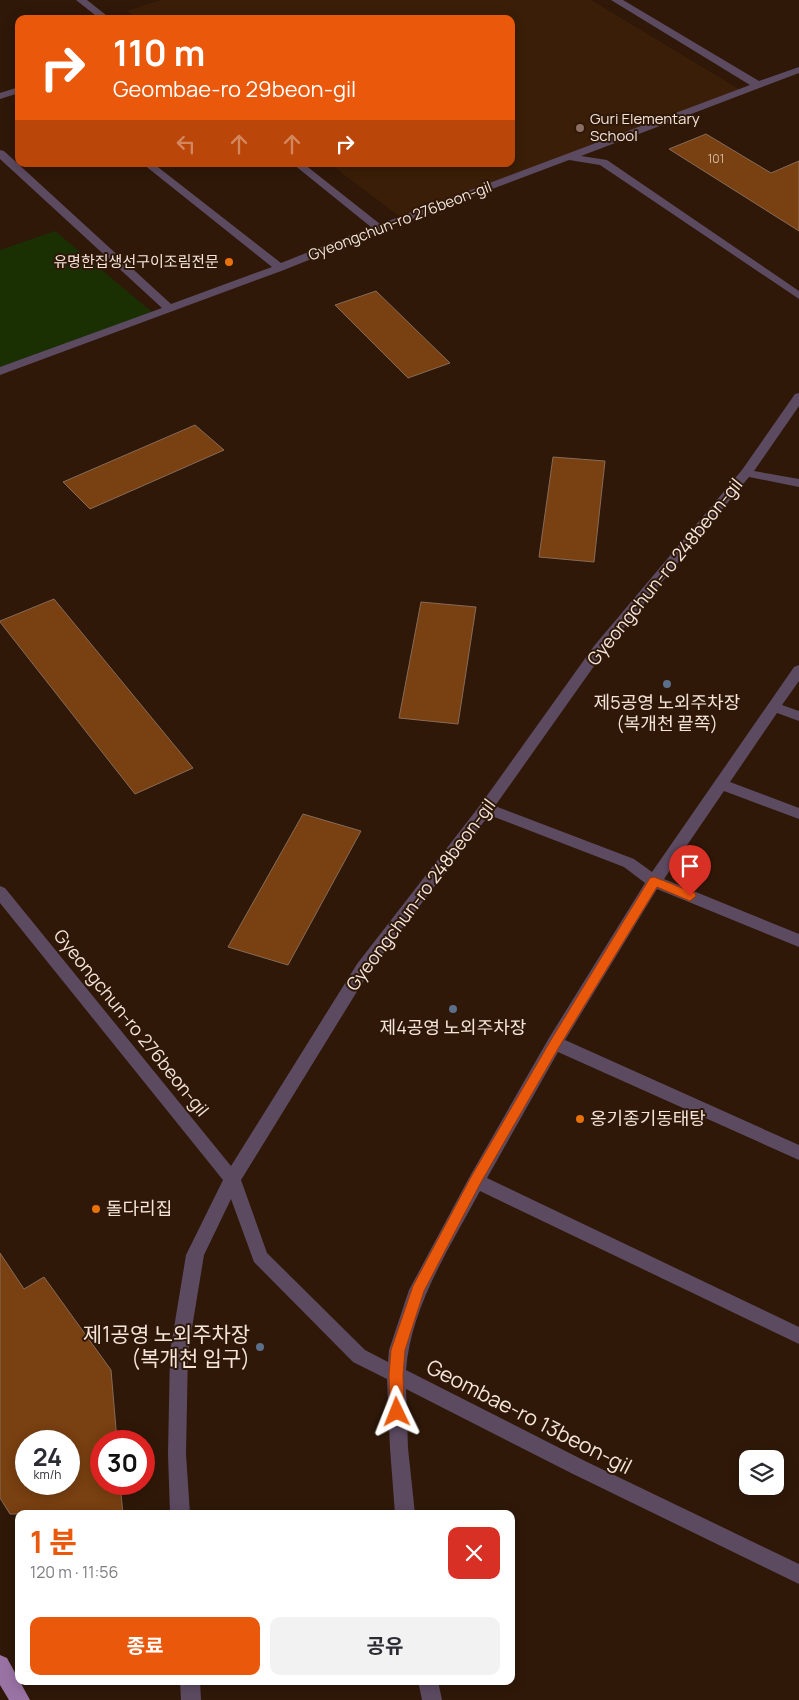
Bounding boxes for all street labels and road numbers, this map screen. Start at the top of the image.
street label: Gyeongchun-ro 276beon-gil [305,176,495,265]
street label: Gyeongchun-ro 248beon-gil [581,473,747,670]
street label: Gyeongchun-ro 248beon-gil [340,793,500,995]
street label: Gyeongchun-ro 276beon-gil [49,924,215,1121]
street label: Geombae-ro 13beon-gil [422,1352,637,1480]

